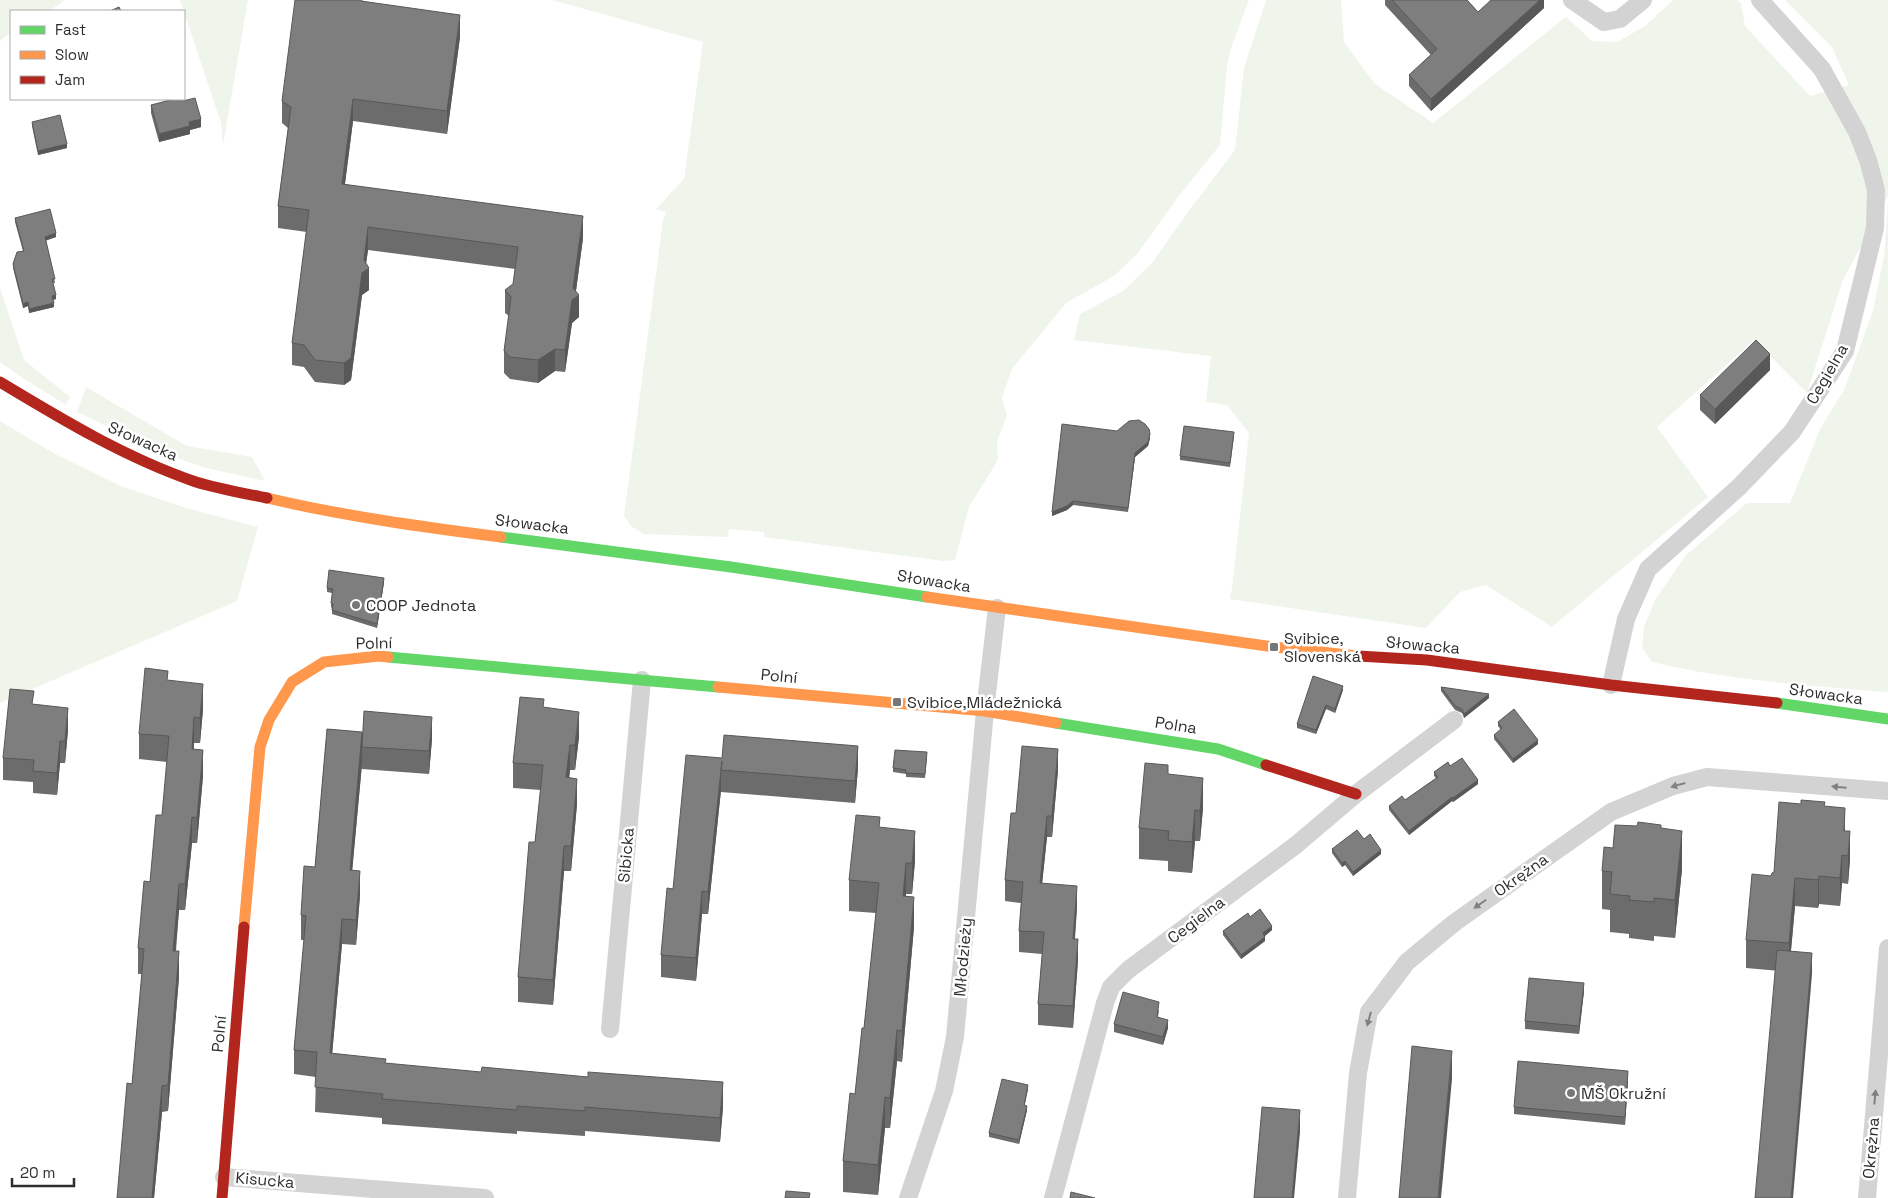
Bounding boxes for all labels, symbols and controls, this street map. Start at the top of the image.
legend [10,10,185,100]
text: Fast [55,20,86,39]
text: Slow [55,45,89,64]
text: Jam [55,70,85,89]
street label: Cegielna [1801,340,1853,408]
street label: Słowacka [105,416,181,466]
street label: Słowacka [494,509,570,539]
street label: Słowacka [896,565,972,597]
place label: COOP Jednota [366,595,476,616]
marker: COOP Jednota [350,599,362,611]
place label: Svibice, Slovenská [1284,628,1361,667]
street label: Słowacka [1385,631,1461,659]
street label: Polní [355,632,393,654]
marker: Svibice, Slovenská [1268,641,1280,653]
street label: Polní [760,664,798,688]
street label: Słowacka [1788,678,1864,710]
place label: Svibice,Mládežnická [907,692,1062,713]
marker: Svibice,Mládežnická [891,696,903,708]
street label: Polna [1154,711,1198,739]
one-way arrow [1671,781,1686,789]
one-way arrow [1831,783,1847,791]
street label: Sibicka [613,827,639,883]
street label: Okrężna [1490,849,1552,901]
street label: Cegielna [1163,892,1229,948]
one-way arrow [1474,899,1487,909]
street label: Młodzieży [949,916,977,998]
one-way arrow [1365,1011,1373,1026]
street label: Polní [207,1015,231,1053]
place label: MŠ Okružní [1581,1083,1666,1104]
marker: MŠ Okružní [1565,1087,1577,1099]
one-way arrow [1871,1089,1879,1105]
street label: Okrężna [1858,1116,1884,1180]
scale bar [12,1156,75,1188]
text: 20 m [20,1163,55,1182]
street label: Kisucka [235,1167,295,1193]

